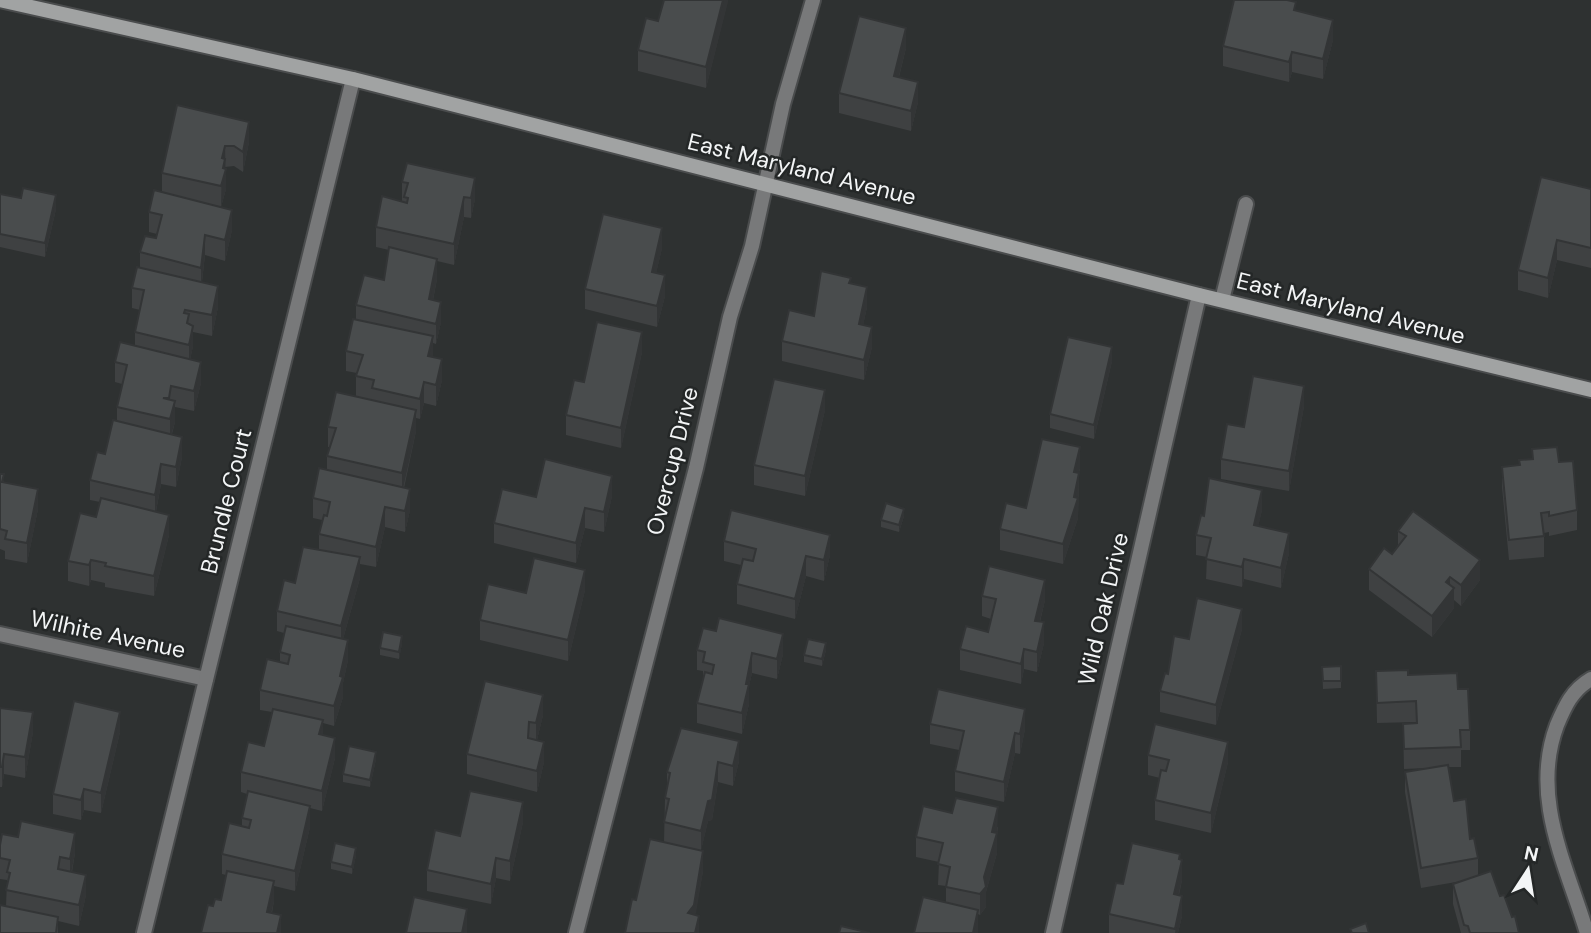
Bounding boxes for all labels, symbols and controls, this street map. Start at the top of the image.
street label: East Maryland Avenue [685,126,919,212]
street label: East Maryland Avenue [1234,265,1468,351]
street label: Overcup Drive [639,384,705,538]
street label: Brundle Court [194,425,258,577]
street label: Wild Oak Drive [1071,530,1135,688]
street label: Wilhite Avenue [28,603,188,665]
north arrow [1493,835,1563,905]
text: N [1522,840,1541,868]

